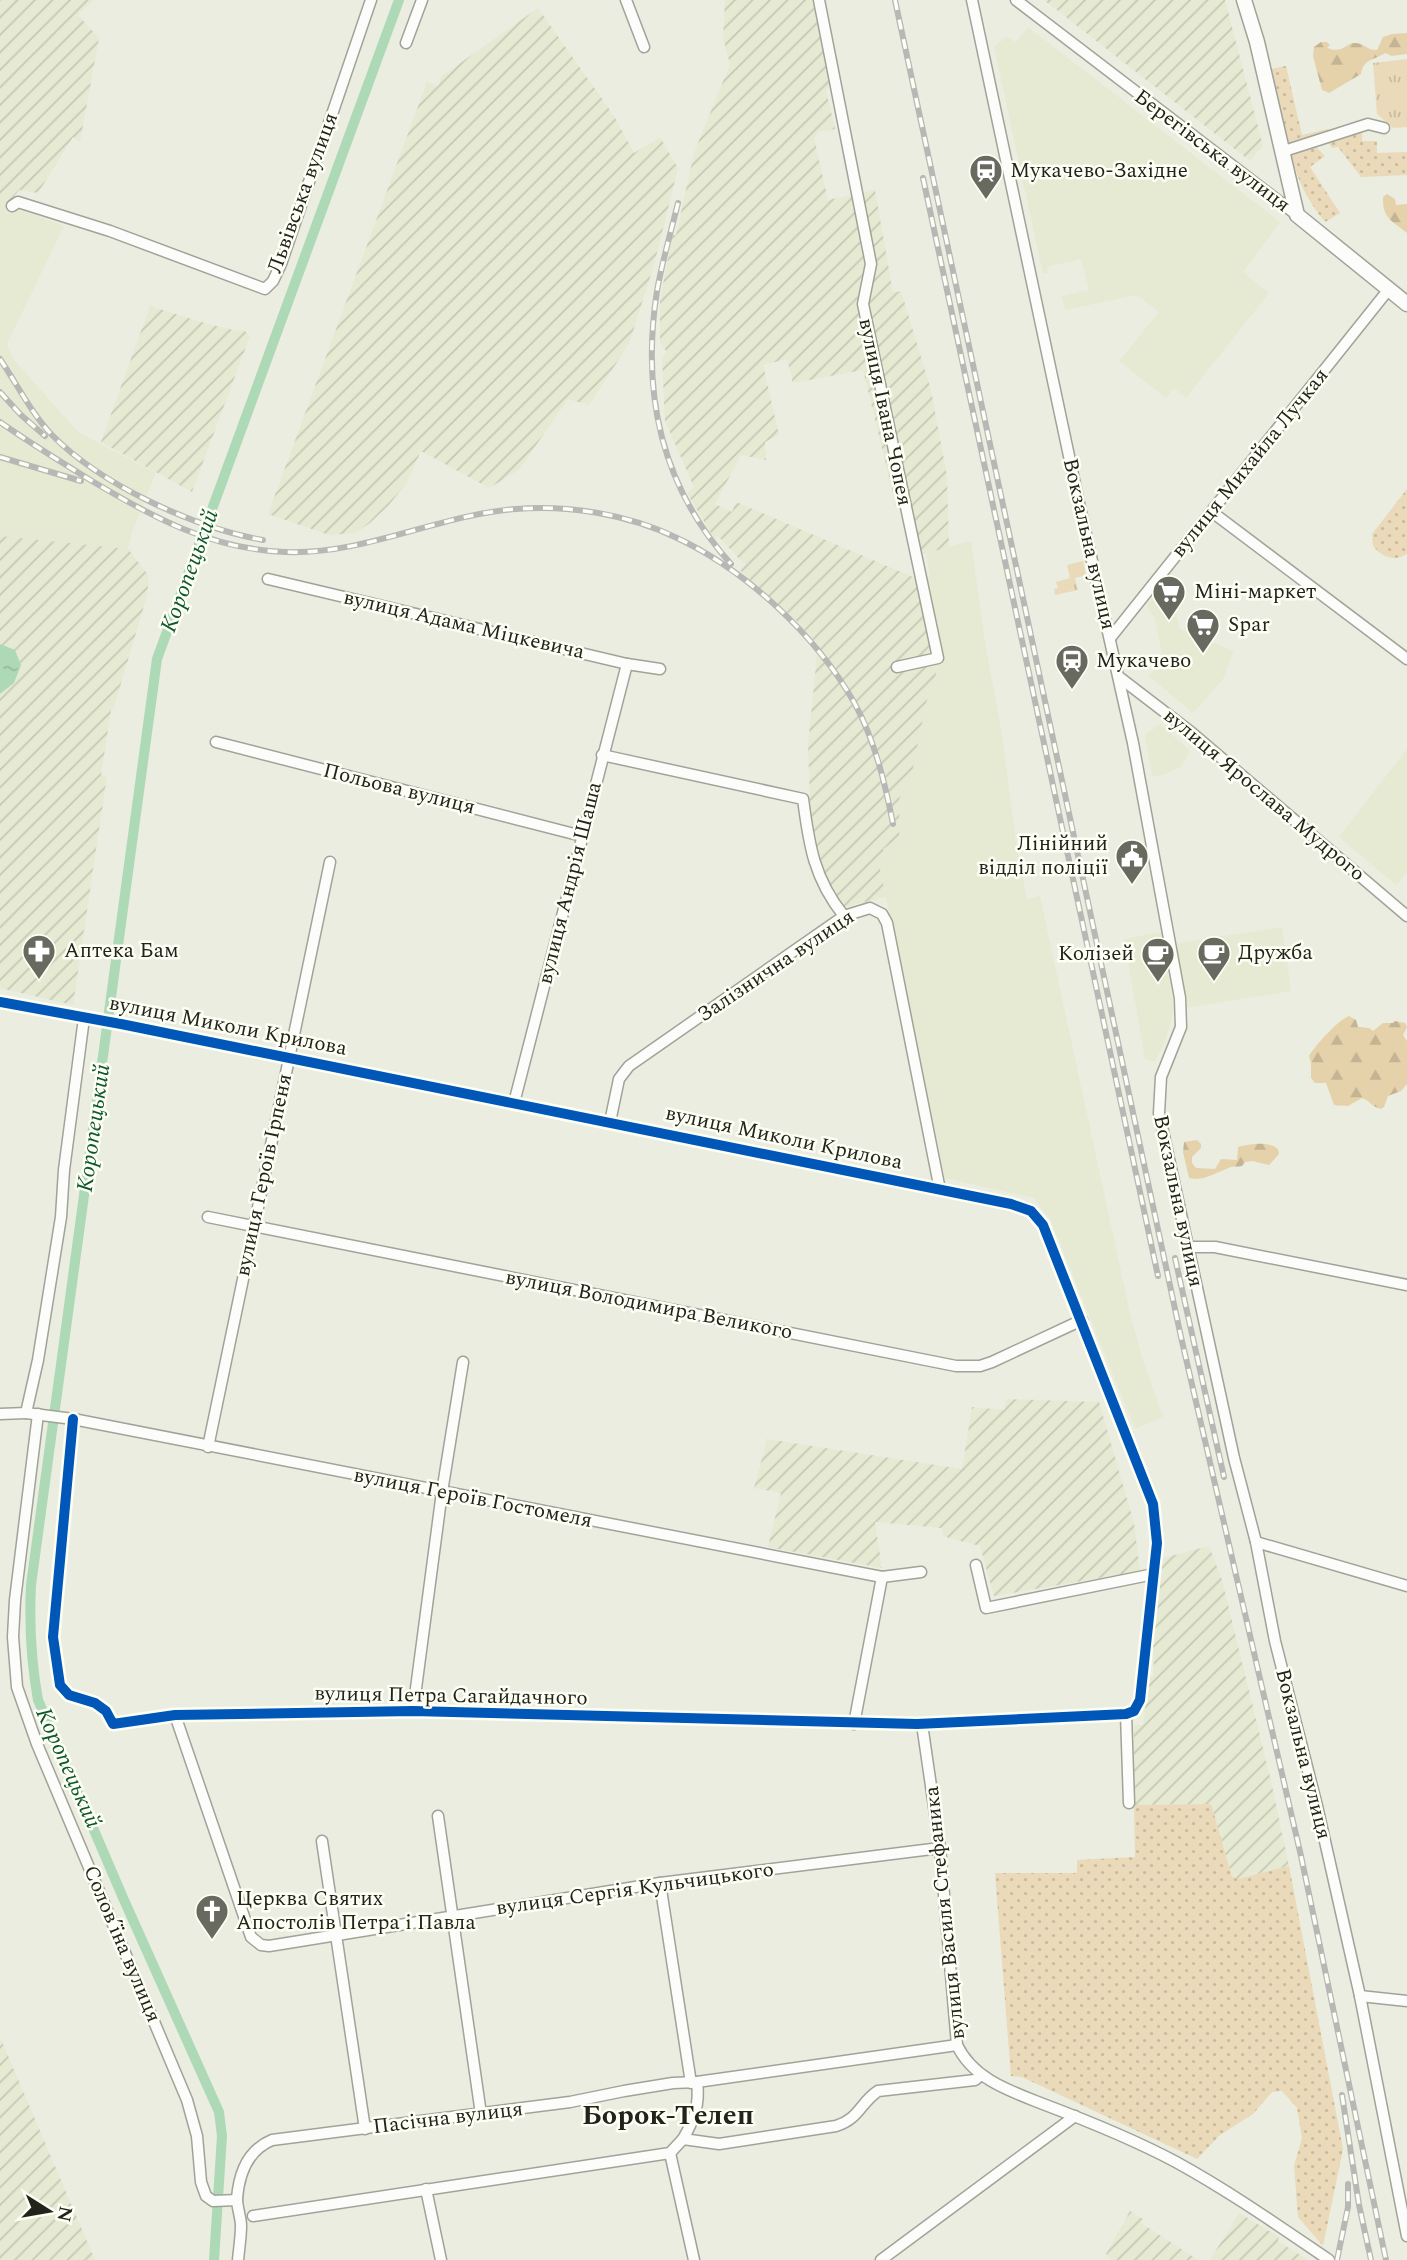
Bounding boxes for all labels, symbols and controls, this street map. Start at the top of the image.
street label: Берегівська вулиця [1127,81,1297,221]
street label: Львівська вулиця [259,108,347,278]
station icon: Мукачево-Західне [967,152,1005,201]
place label: Мукачево-Західне [1010,155,1188,187]
street label: вулиця Івана Чопея [849,315,921,509]
street label: вулиця Михайла Лучкая [1163,361,1337,565]
street label: Вокзальна вулиця [1054,455,1124,633]
water label: Коропецький [152,504,228,638]
supermarket icon: Міні-маркет [1150,573,1188,622]
place label: Міні-маркет [1194,576,1316,608]
street label: вулиця Адама Міцкевича [340,582,588,668]
supermarket icon: Spar [1184,606,1222,655]
place label: Spar [1228,609,1270,641]
station icon: Мукачево [1053,642,1091,691]
place label: Мукачево [1096,645,1191,677]
street label: вулиця Ярослава Мудрого [1156,701,1372,889]
street label: Польова вулиця [320,755,478,823]
street label: вулиця Андрія Шаша [529,778,611,988]
place label: Лінійний відділ поліції [978,828,1108,884]
public building icon: Лінійний відділ поліції [1113,837,1151,886]
street label: Залізнична вулиця [691,901,861,1031]
pharmacy icon: Аптека Бам [20,932,58,981]
cafe icon: Дружба [1195,934,1233,983]
place label: Аптека Бам [64,935,179,967]
cafe icon: Колізей [1139,935,1177,984]
place label: Дружба [1238,937,1314,969]
place label: Колізей [1058,938,1134,970]
street label: вулиця Миколи Крилова [106,987,350,1065]
water label: Коропецький [68,1062,120,1194]
street label: вулиця Героїв Ірпеня [227,1071,301,1279]
street label: вулиця Миколи Крилова [662,1097,906,1179]
street label: Вокзальна вулиця [1144,1112,1212,1290]
street label: вулиця Володимира Великого [503,1261,795,1349]
street label: вулиця Героїв Гостомеля [351,1459,595,1537]
street label: Вокзальна вулиця [1266,1665,1340,1843]
street label: вулиця Петра Сагайдачного [314,1678,588,1714]
water label: Коропецький [26,1702,110,1834]
street label: вулиця Василя Стефаника [916,1784,974,2041]
street label: вулиця Сергія Кульчицького [494,1854,776,1924]
street label: Соловʼїна вулиця [74,1861,170,2027]
place label: Церква Святих Апостолів Петра і Павла [236,1883,476,1939]
church icon: Церква Святих Апостолів Петра і Павла [193,1892,231,1941]
street label: Пасічна вулиця [371,2093,525,2143]
district label: Борок-Телеп [582,2094,754,2137]
north arrow [14,2176,84,2246]
text: N [49,2204,80,2224]

